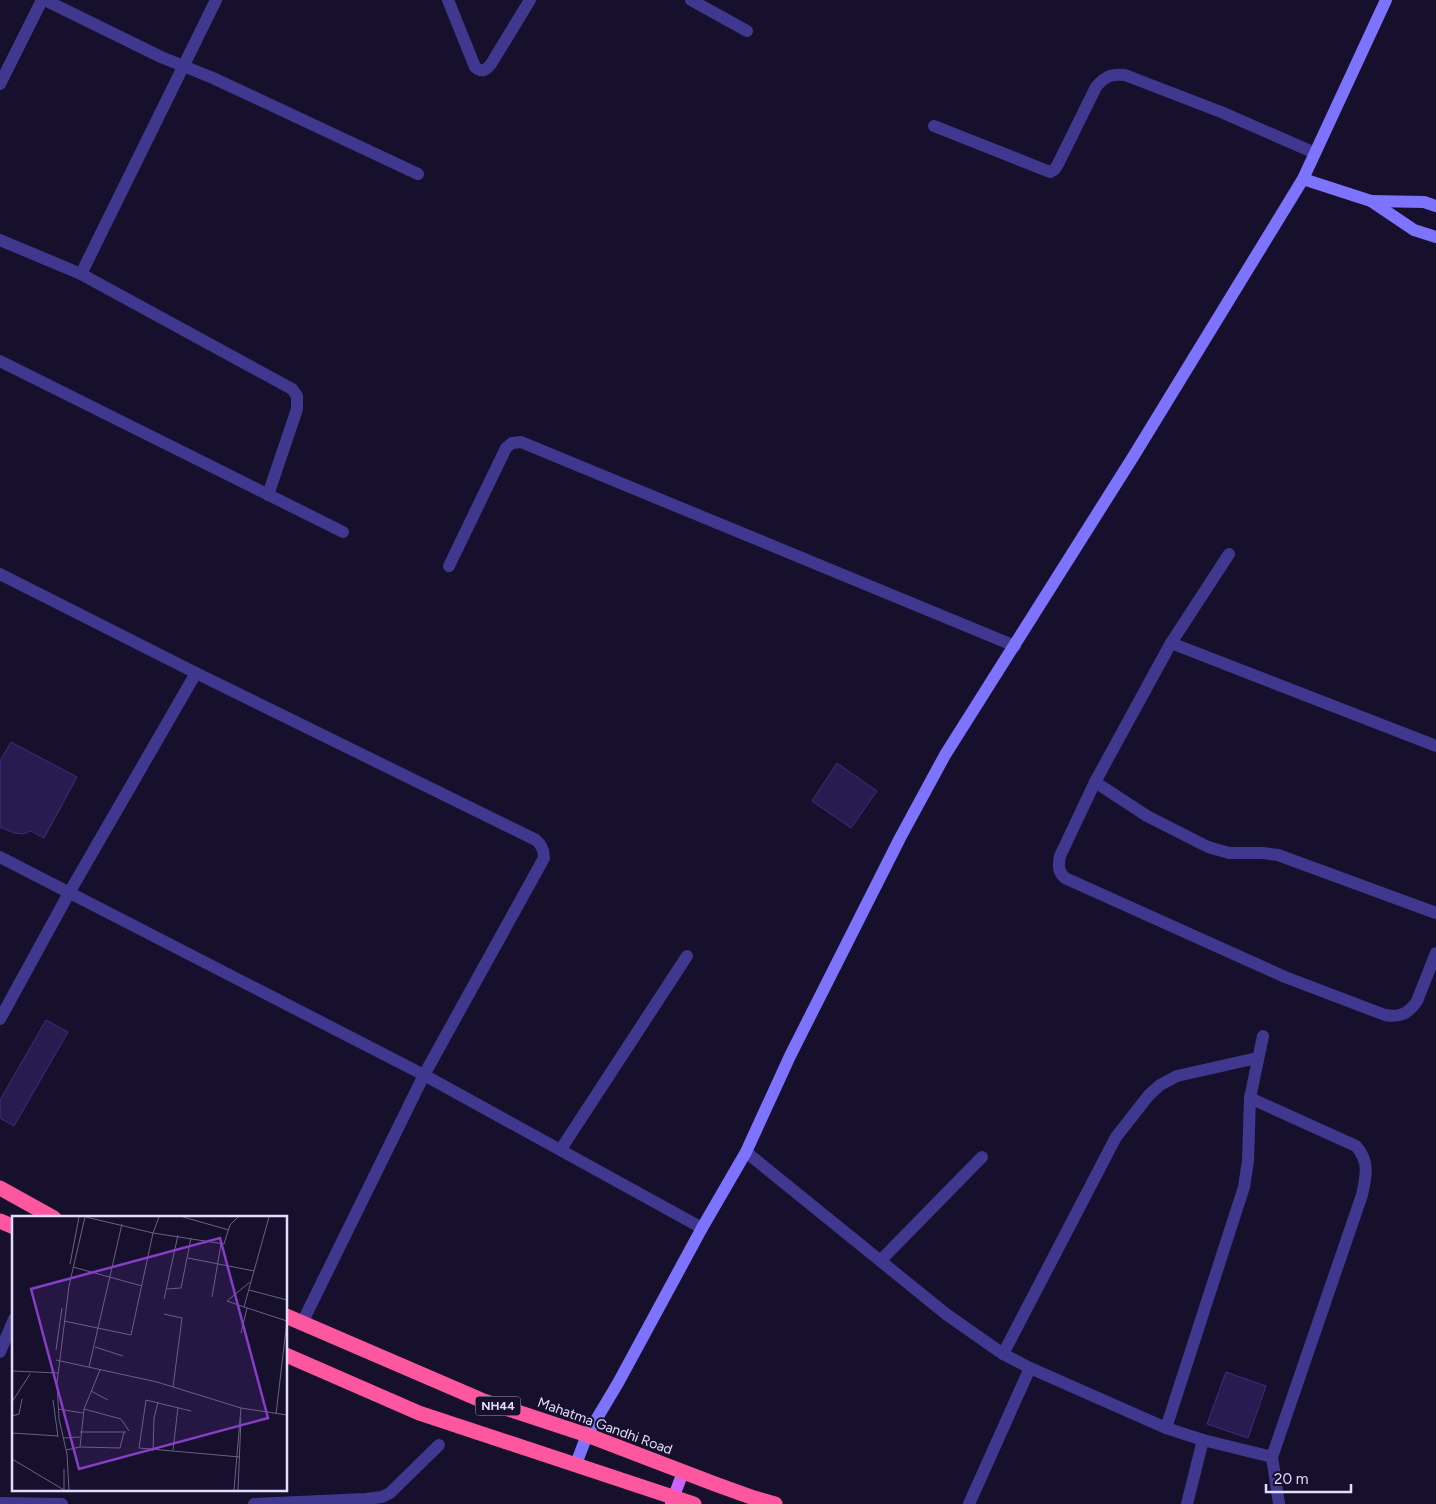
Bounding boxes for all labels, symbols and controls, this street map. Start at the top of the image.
inset map [12,1216,288,1492]
street label: Mahatma Gandhi Road [535,1394,675,1458]
road number: NH44 [476,1396,520,1415]
scale bar [1266,1462,1351,1494]
text: 20 m [1274,1470,1308,1488]

